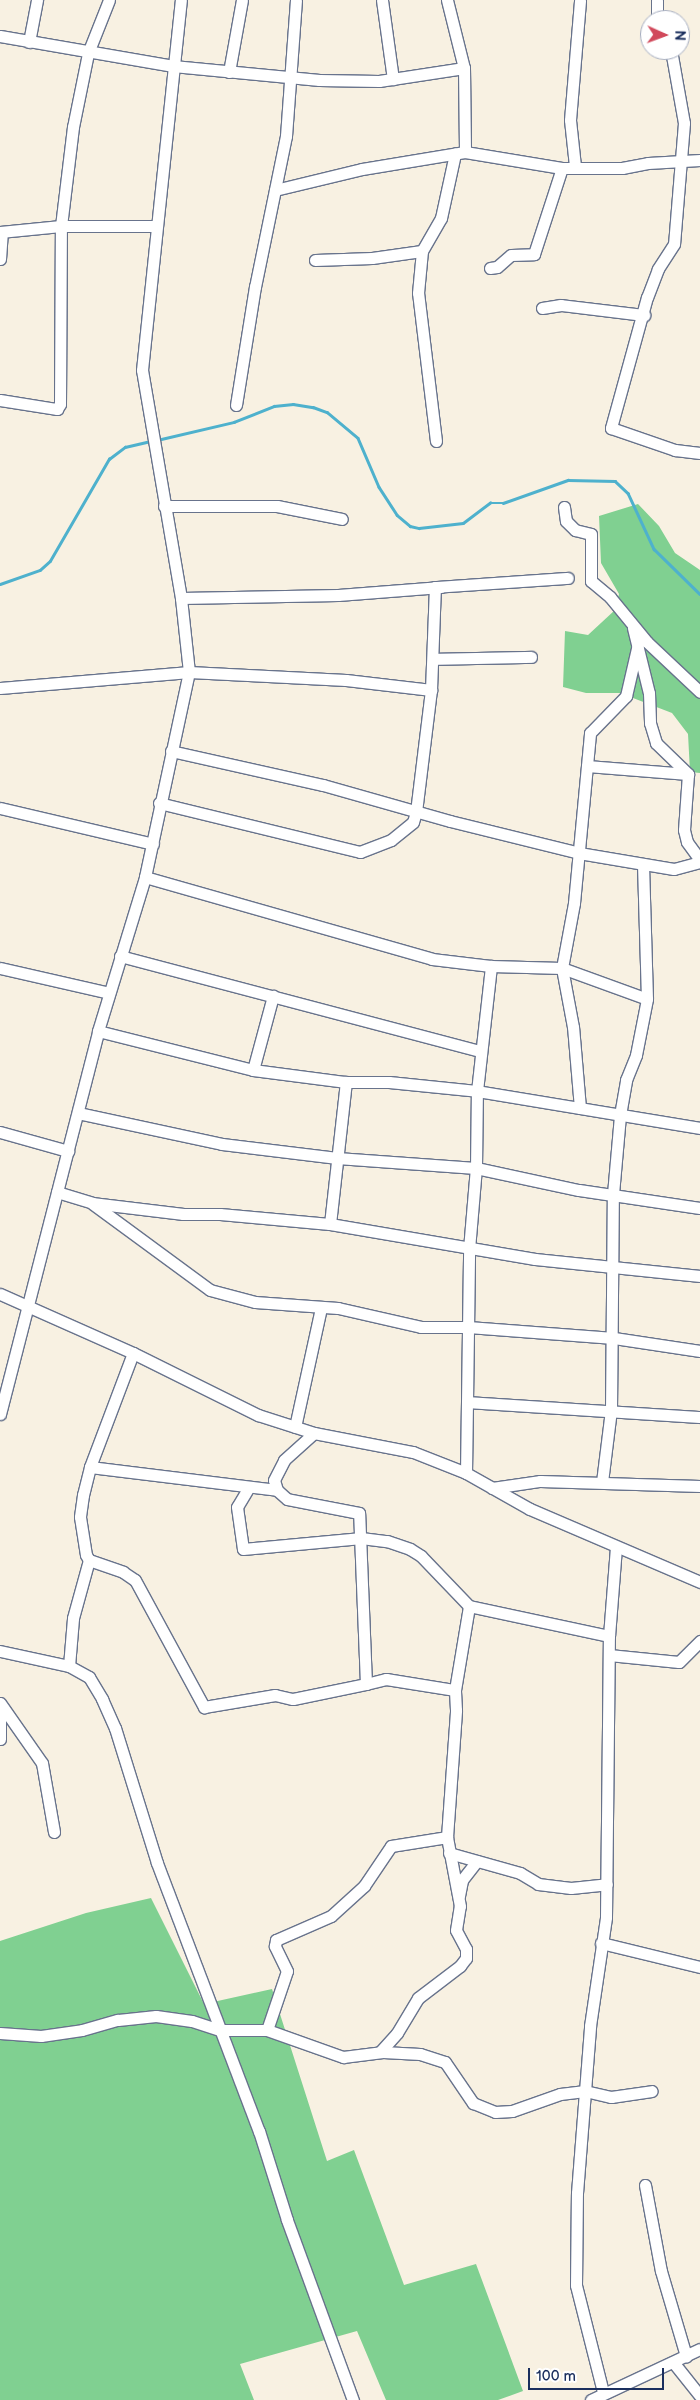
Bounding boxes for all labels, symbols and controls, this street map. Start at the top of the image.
north arrow [640,10,690,60]
text: N [671,30,688,41]
scale bar [530,2358,666,2390]
text: 100 m [536,2367,576,2386]

